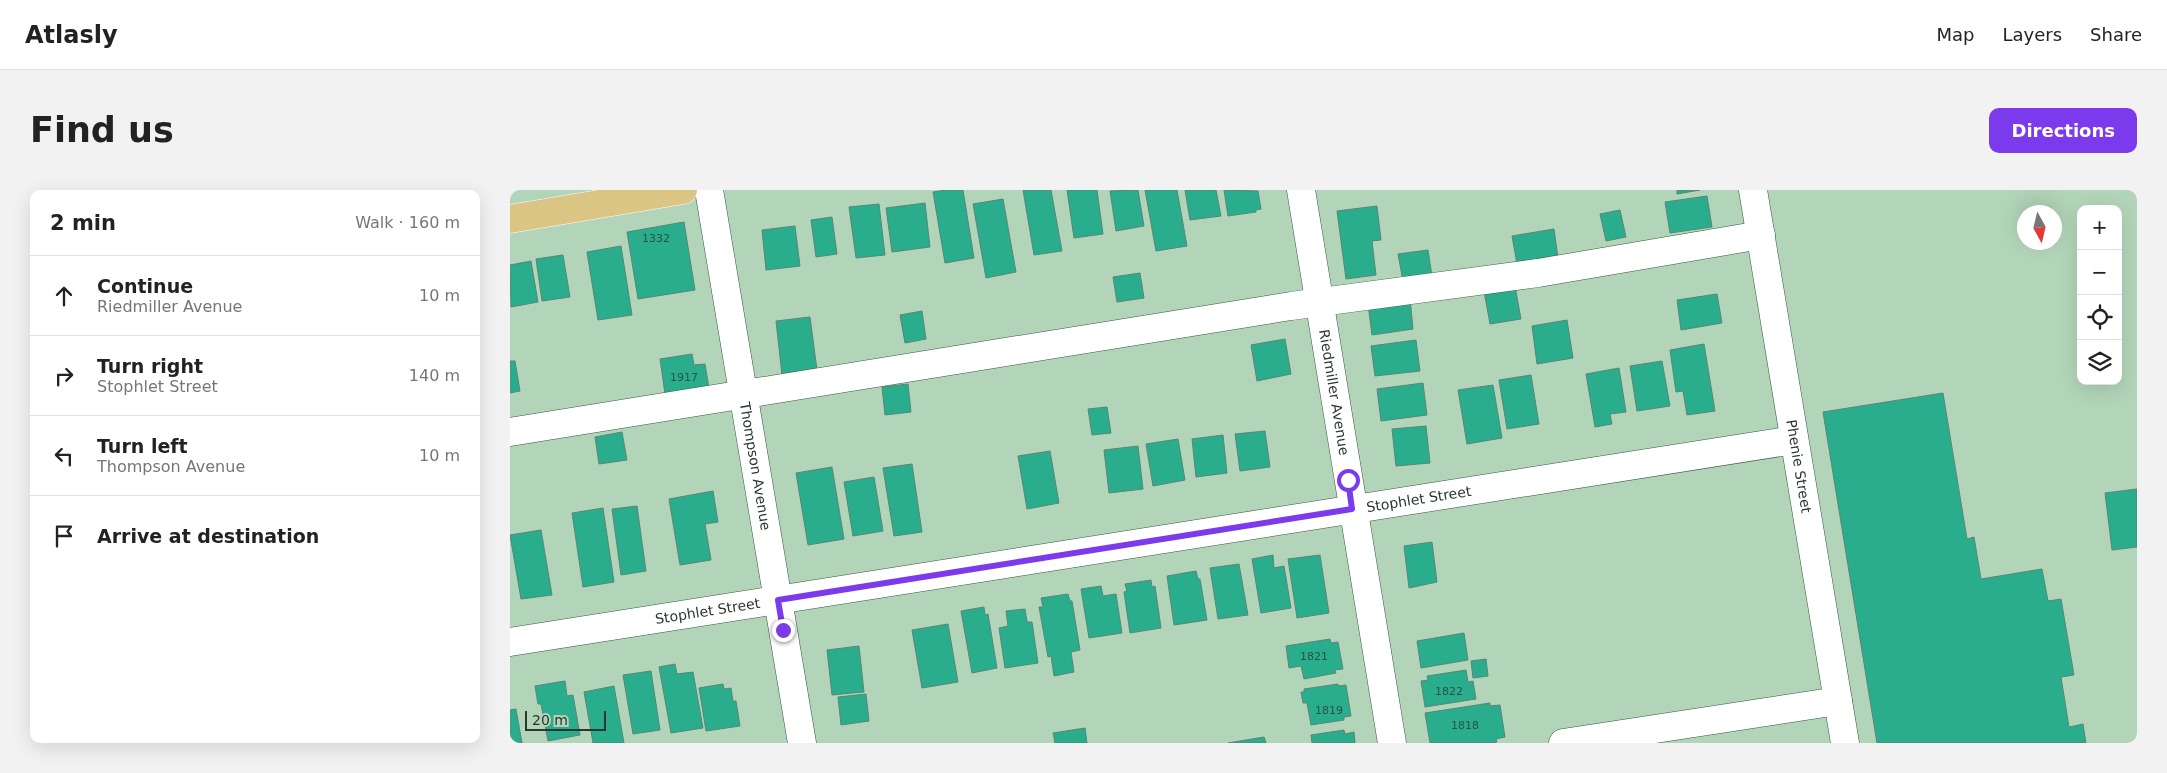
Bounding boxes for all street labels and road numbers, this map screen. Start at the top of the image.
street label: Riedmiller Avenue [1316,328,1353,456]
street label: Thompson Avenue [737,400,774,531]
street label: Phenie Street [1783,418,1815,515]
street label: Stophlet Street [1365,483,1473,515]
street label: Stophlet Street [654,595,762,627]

